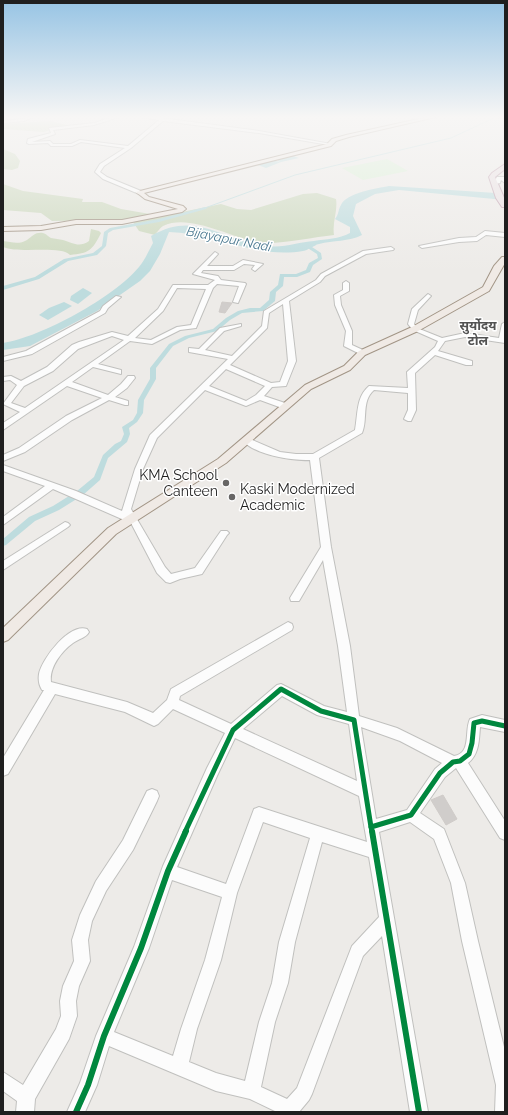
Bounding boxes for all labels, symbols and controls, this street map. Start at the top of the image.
water label: Bijayapur Nadi [185,223,274,255]
district label: सुर्योदय टोल [459,318,497,348]
place label: KMA School Canteen [139,467,218,499]
marker: KMA School Canteen [221,478,231,488]
place label: Kaski Modernized Academic [240,481,355,513]
marker: Kaski Modernized Academic [227,492,237,502]

